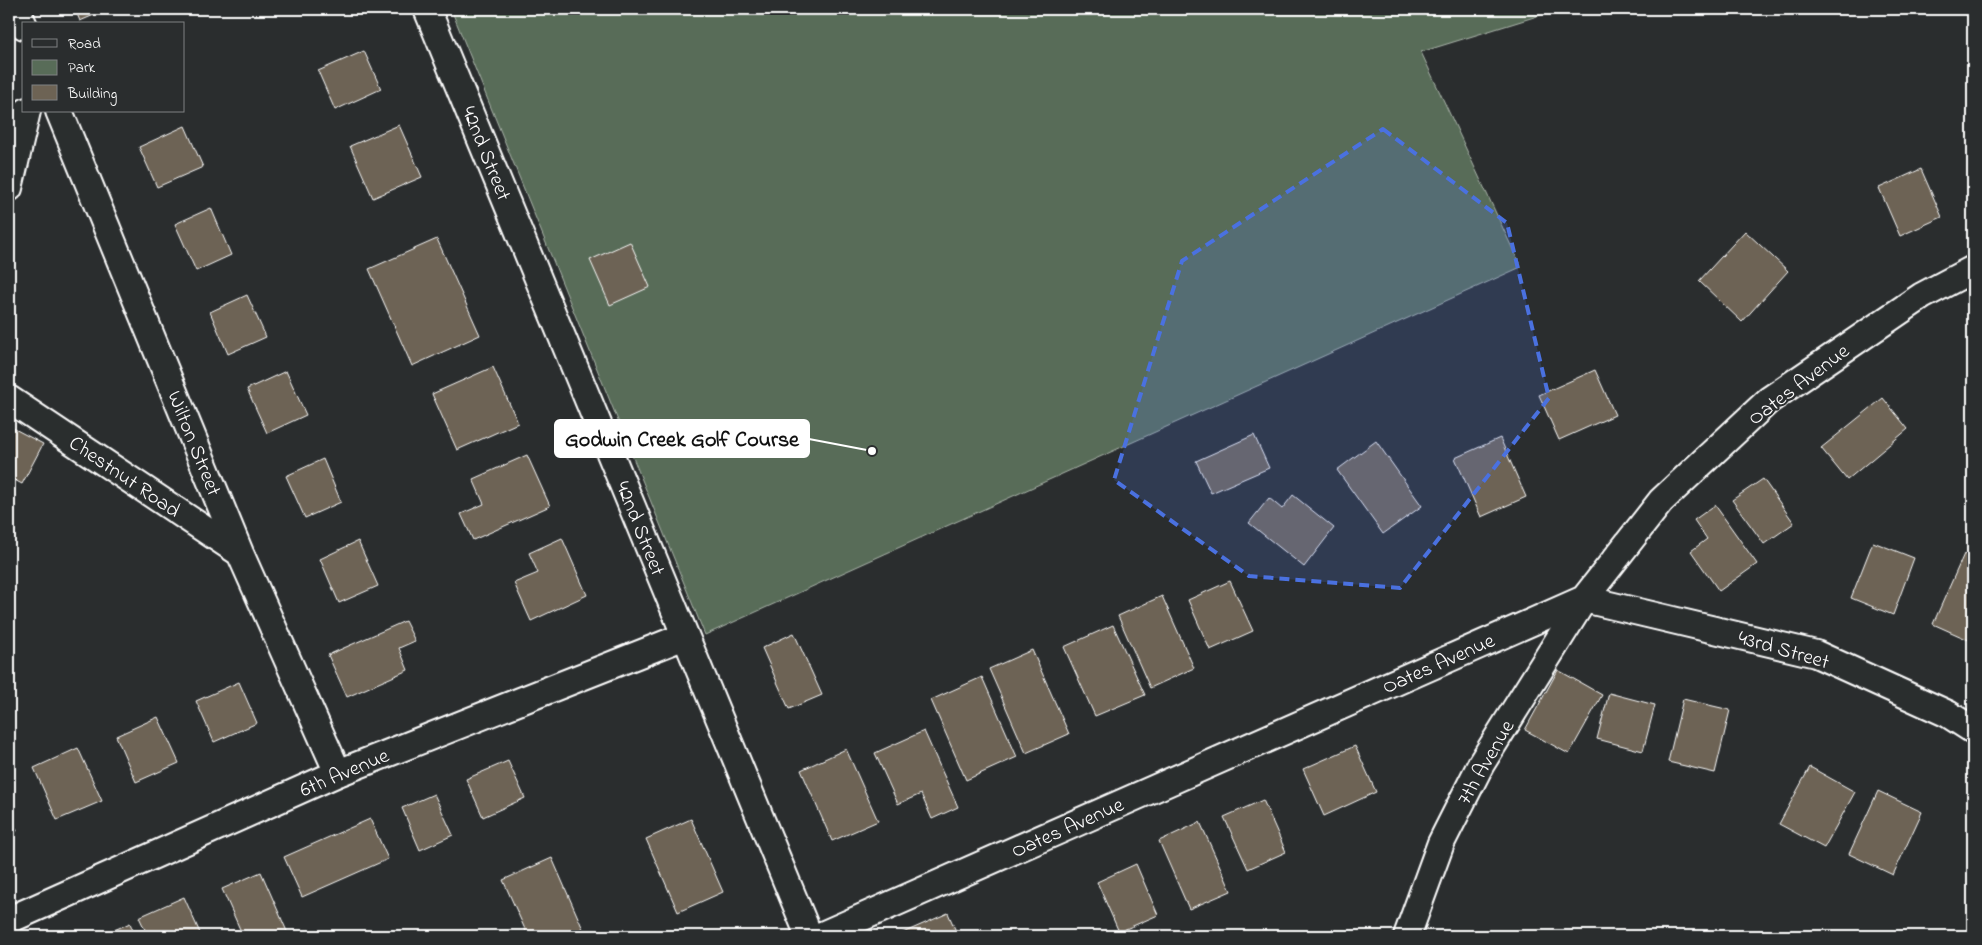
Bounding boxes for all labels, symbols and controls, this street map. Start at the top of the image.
legend [22,22,185,112]
text: Road [68,33,101,55]
text: Park [68,57,96,79]
text: Building [67,83,117,106]
street label: 42nd Street [453,102,518,205]
street label: Oates Avenue [1742,337,1857,434]
street label: Wilton Street [158,387,228,501]
callout: Godwin Creek Golf Course [555,420,809,457]
text: Godwin Creek Golf Course [565,425,800,457]
street label: Chestnut Road [62,429,186,526]
street label: 42nd Street [607,477,672,580]
street label: 43rd Street [1734,624,1833,678]
street label: Oates Avenue [1378,626,1500,703]
street label: 7th Avenue [1450,714,1523,811]
street label: 6th Avenue [296,741,395,806]
street label: Oates Avenue [1007,790,1129,867]

